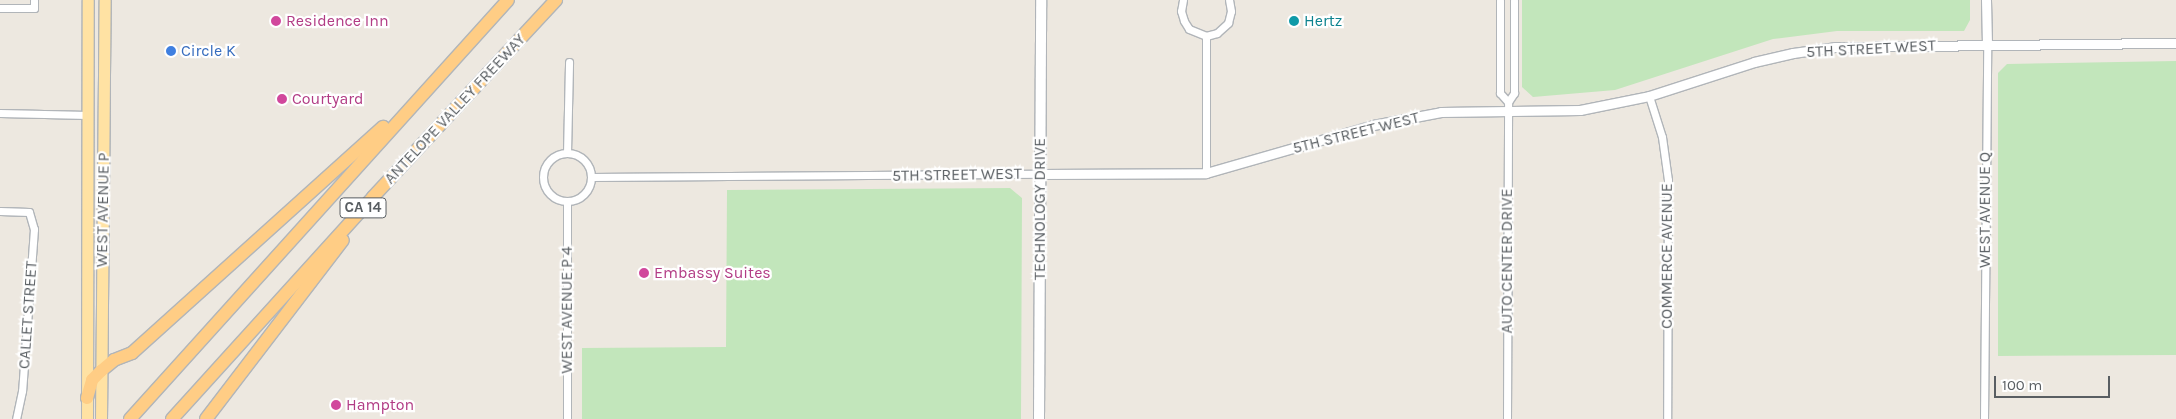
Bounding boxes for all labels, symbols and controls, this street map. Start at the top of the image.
place label: Residence Inn [286,11,389,31]
place label: Hertz [1304,11,1342,31]
marker: Residence Inn [270,15,282,27]
marker: Hertz [1288,15,1300,27]
street label: ANTELOPE VALLEY FREEWAY [380,30,530,188]
street label: 5TH STREET WEST [1806,36,1936,62]
place label: Circle K [181,41,236,61]
marker: Circle K [165,45,177,57]
place label: Courtyard [292,89,364,109]
marker: Courtyard [276,93,288,105]
street label: 5TH STREET WEST [1291,108,1421,158]
street label: TECHNOLOGY DRIVE [1030,138,1050,280]
street label: WEST AVENUE Q [1975,152,1995,268]
street label: WEST AVENUE P [92,153,114,267]
street label: 5TH STREET WEST [892,164,1022,186]
street label: COMMERCE AVENUE [1657,183,1677,329]
street label: AUTO CENTER DRIVE [1497,189,1517,333]
road number: CA 14 [339,196,387,220]
street label: WEST AVENUE P 4 [557,246,577,374]
street label: CALLET STREET [15,260,41,370]
place label: Embassy Suites [654,263,771,283]
marker: Embassy Suites [638,267,650,279]
scale bar [1996,366,2112,398]
text: 100 m [2002,376,2042,394]
place label: Hampton [346,395,414,415]
marker: Hampton [330,399,342,411]

